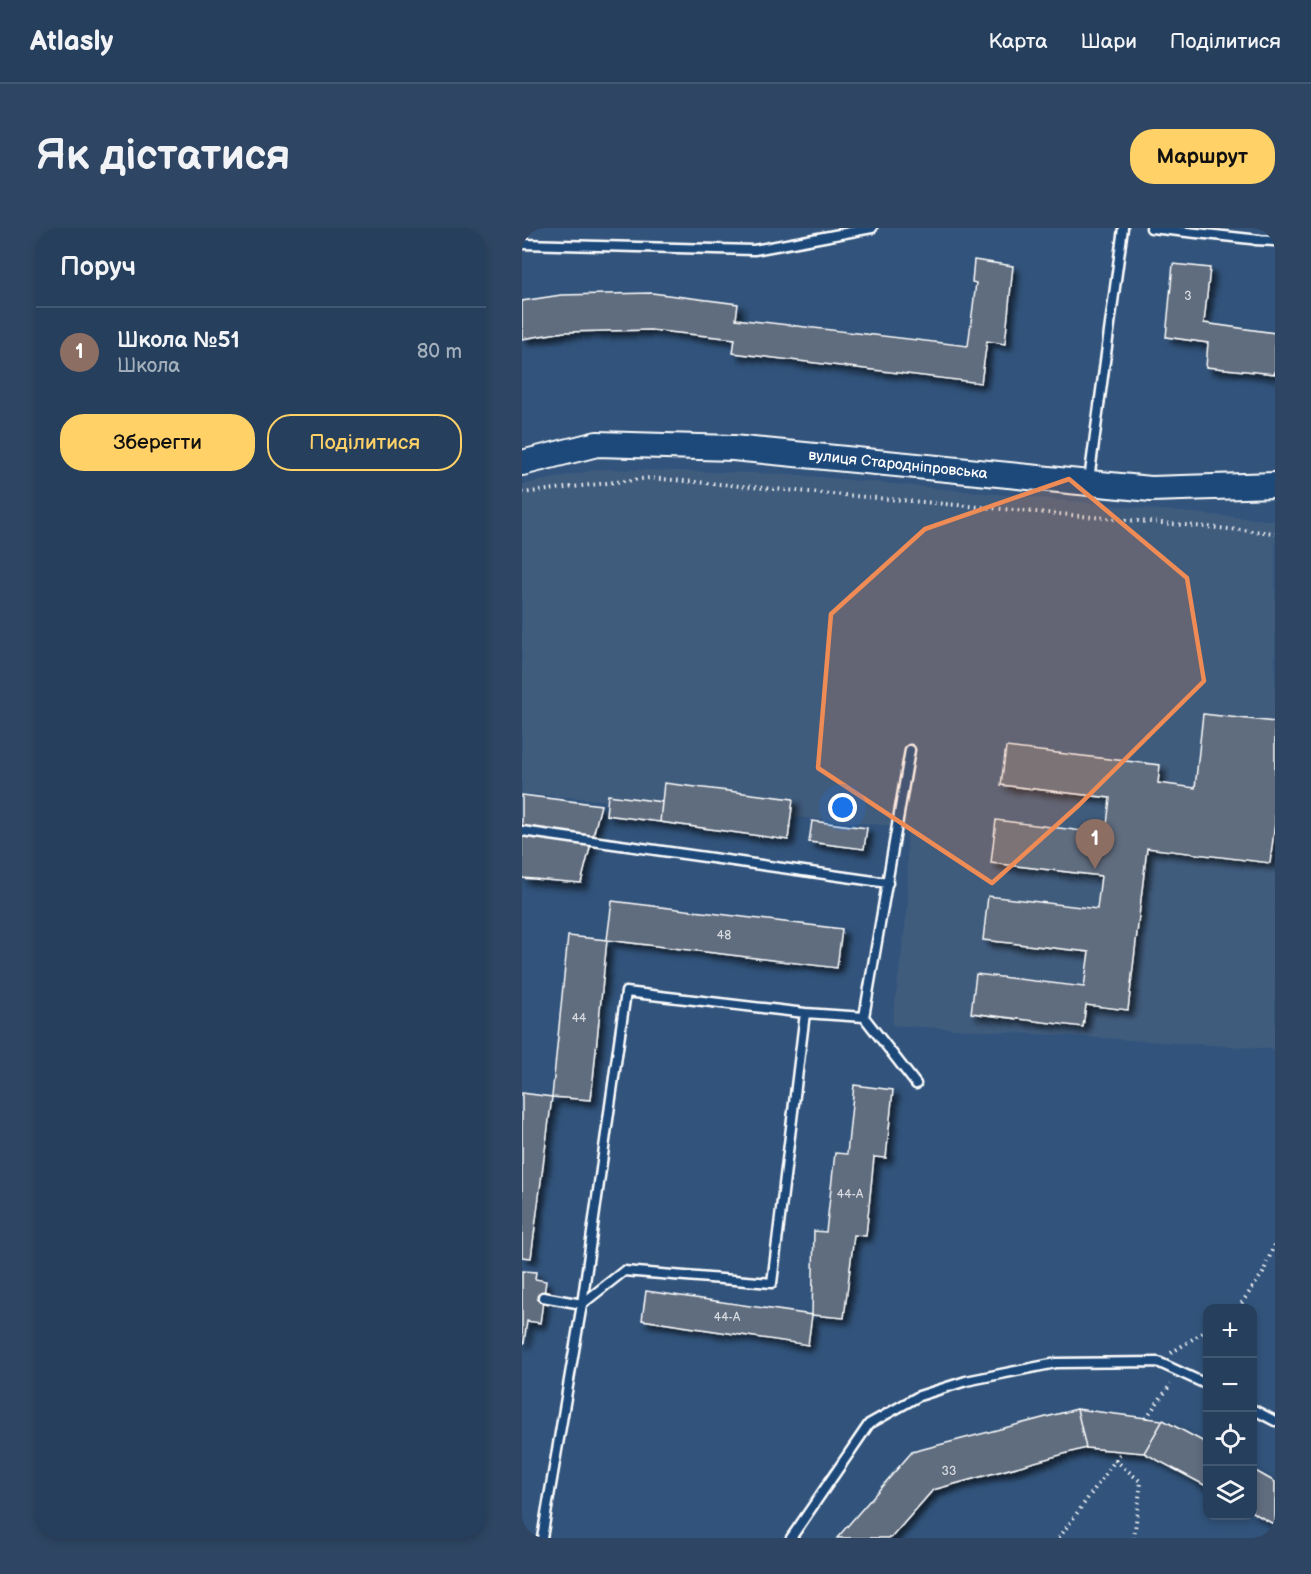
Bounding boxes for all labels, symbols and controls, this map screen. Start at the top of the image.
text: Atlasly [30,25,113,58]
text: Карта [988,29,1048,54]
text: Шари [1081,29,1137,54]
text: Поділитися [1170,29,1281,54]
button: Маршрут [1130,129,1275,184]
text: Як дістатися [36,131,290,182]
text: Поруч [60,252,136,283]
house number: 3 [1184,289,1192,304]
text: Школа №51 [117,327,240,354]
text: 1 [75,340,84,364]
text: 80 m [417,340,462,364]
text: Школа [117,354,180,378]
button: Зберегти [60,414,255,471]
button: Поділитися [267,414,462,471]
street label: вулиця Стародніпровська [807,446,989,483]
your location [828,793,857,822]
pin: 1 [1076,820,1114,869]
house number: 48 [717,928,731,943]
house number: 44 [572,1011,587,1026]
house number: 44-А [837,1187,864,1202]
map controls [1203,1304,1257,1520]
button: + [1203,1304,1257,1358]
house number: 44-А [714,1310,741,1325]
button: − [1203,1358,1257,1412]
button: locate [1203,1412,1257,1466]
house number: 33 [942,1464,956,1479]
button: layers [1203,1466,1257,1520]

